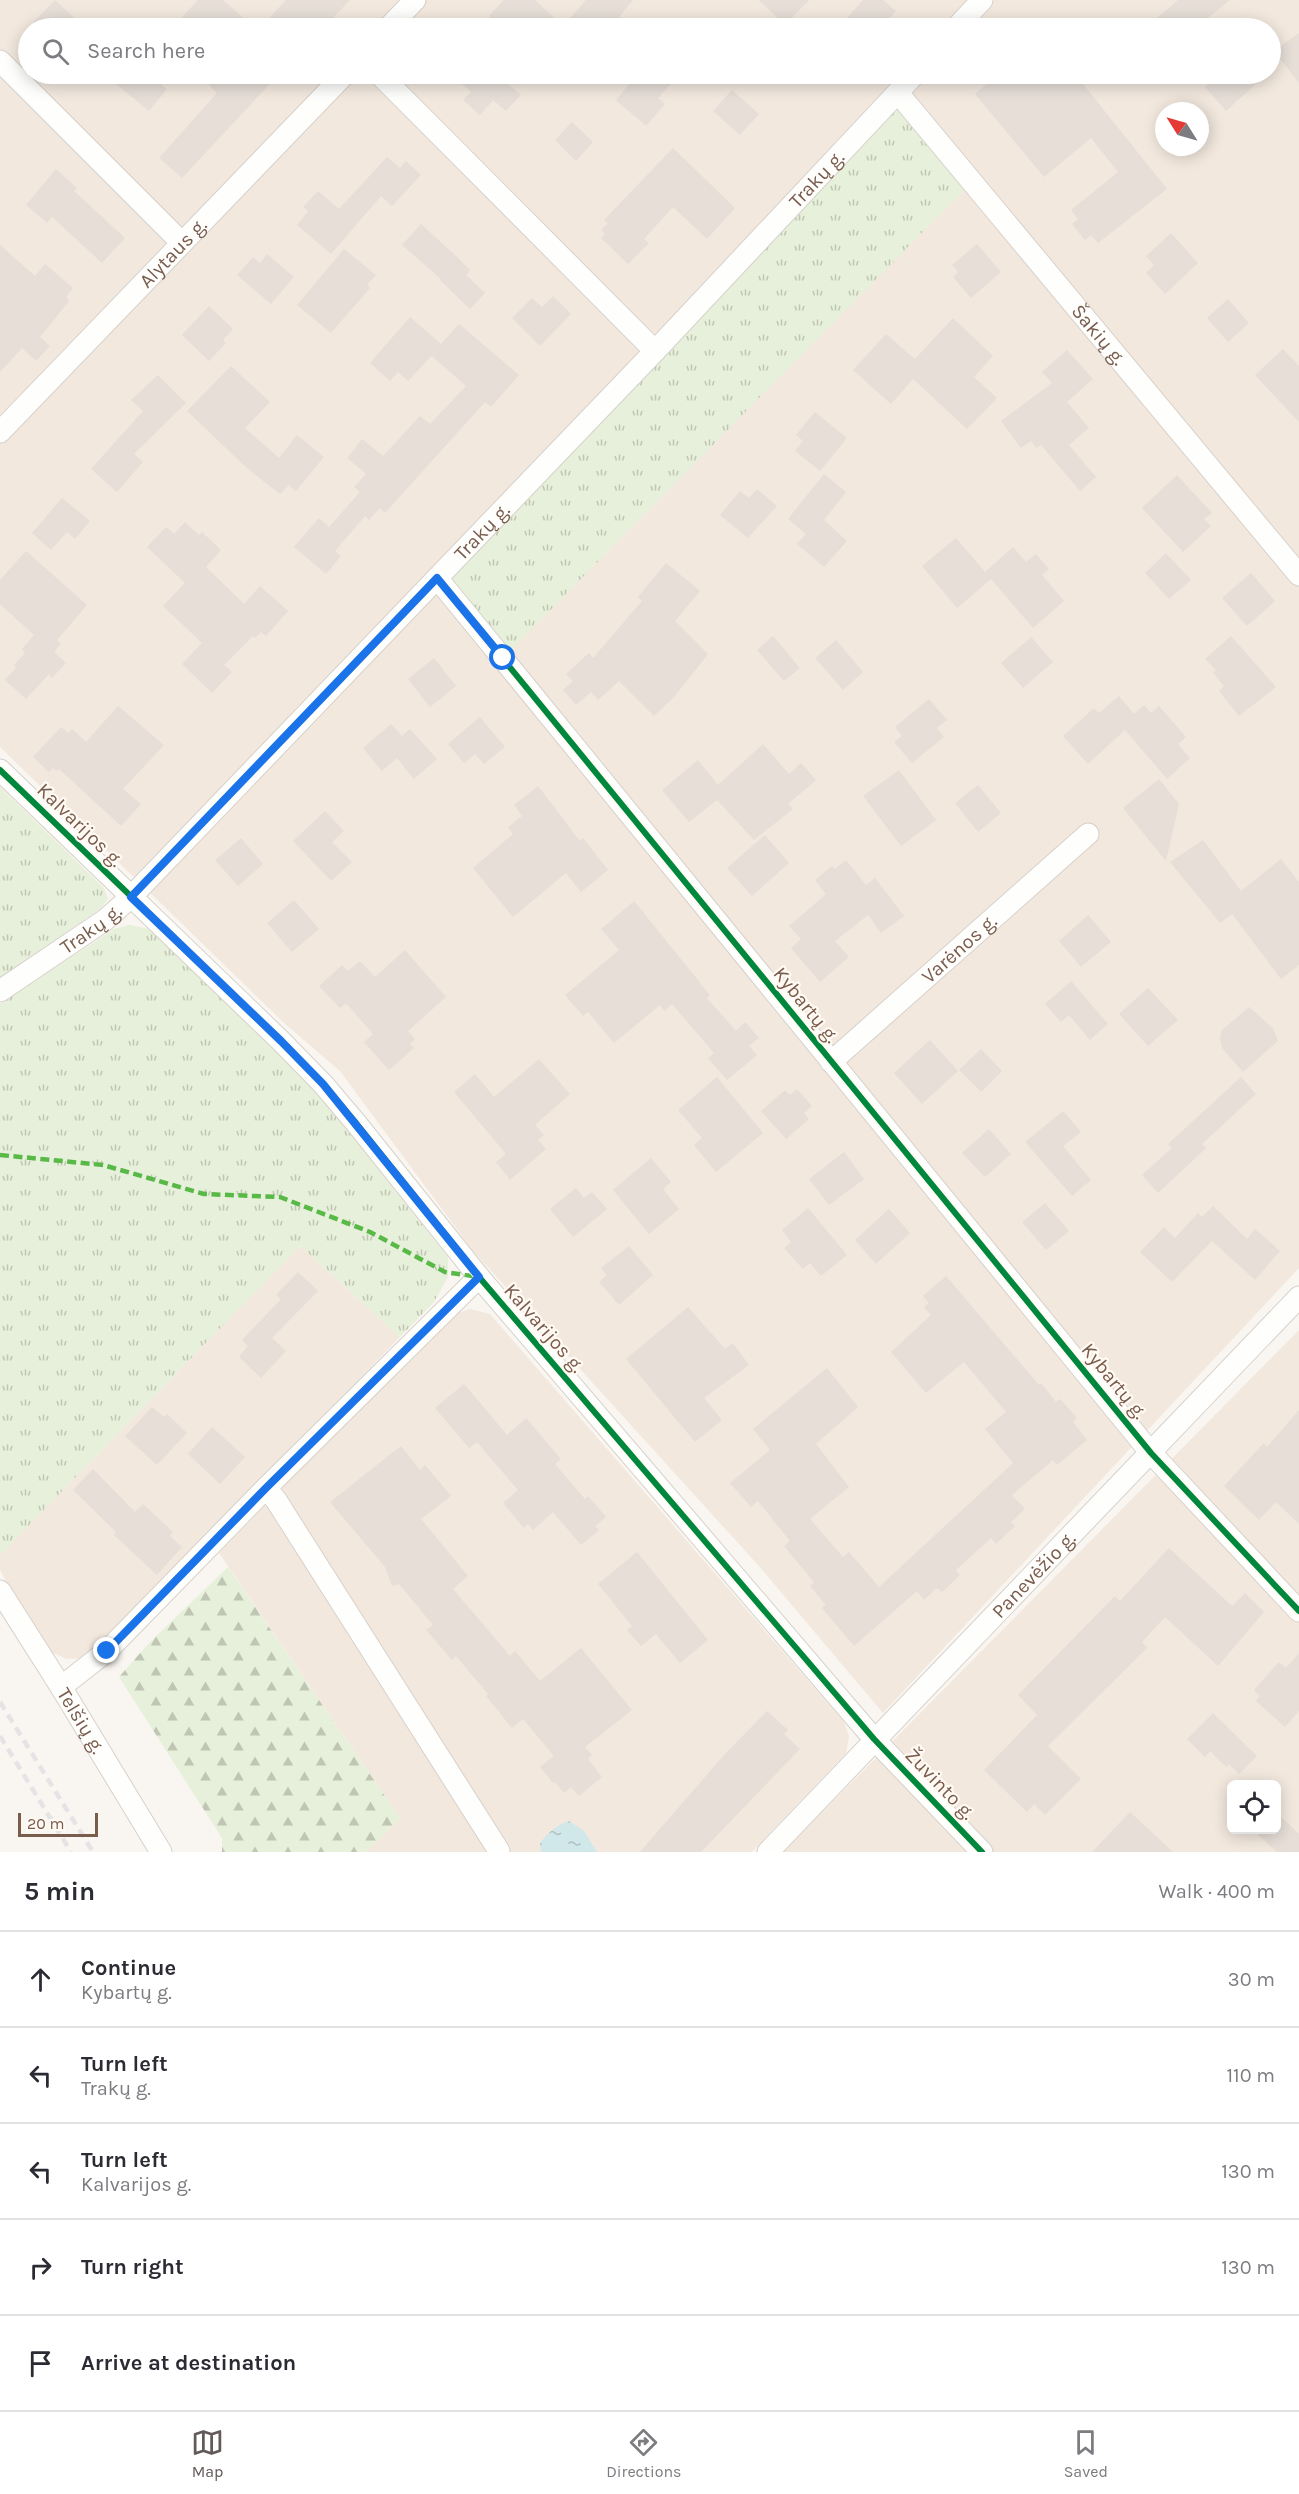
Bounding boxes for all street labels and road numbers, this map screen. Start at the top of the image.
street label: Trakų g. [784,146,849,212]
street label: Alytaus g. [134,213,211,292]
street label: Šakių g. [1067,299,1131,369]
street label: Trakų g. [449,498,514,565]
street label: Kalvarijos g. [32,778,128,872]
street label: Trakų g. [56,899,126,958]
street label: Varėnos g. [917,909,1001,988]
street label: Kybartų g. [768,962,844,1048]
street label: Kalvarijos g. [499,1279,589,1377]
street label: Kybartų g. [1076,1338,1152,1424]
street label: Panevėžio g. [987,1527,1080,1623]
street label: Telšių g. [53,1684,110,1758]
street label: Žuvinto g. [900,1743,980,1824]

